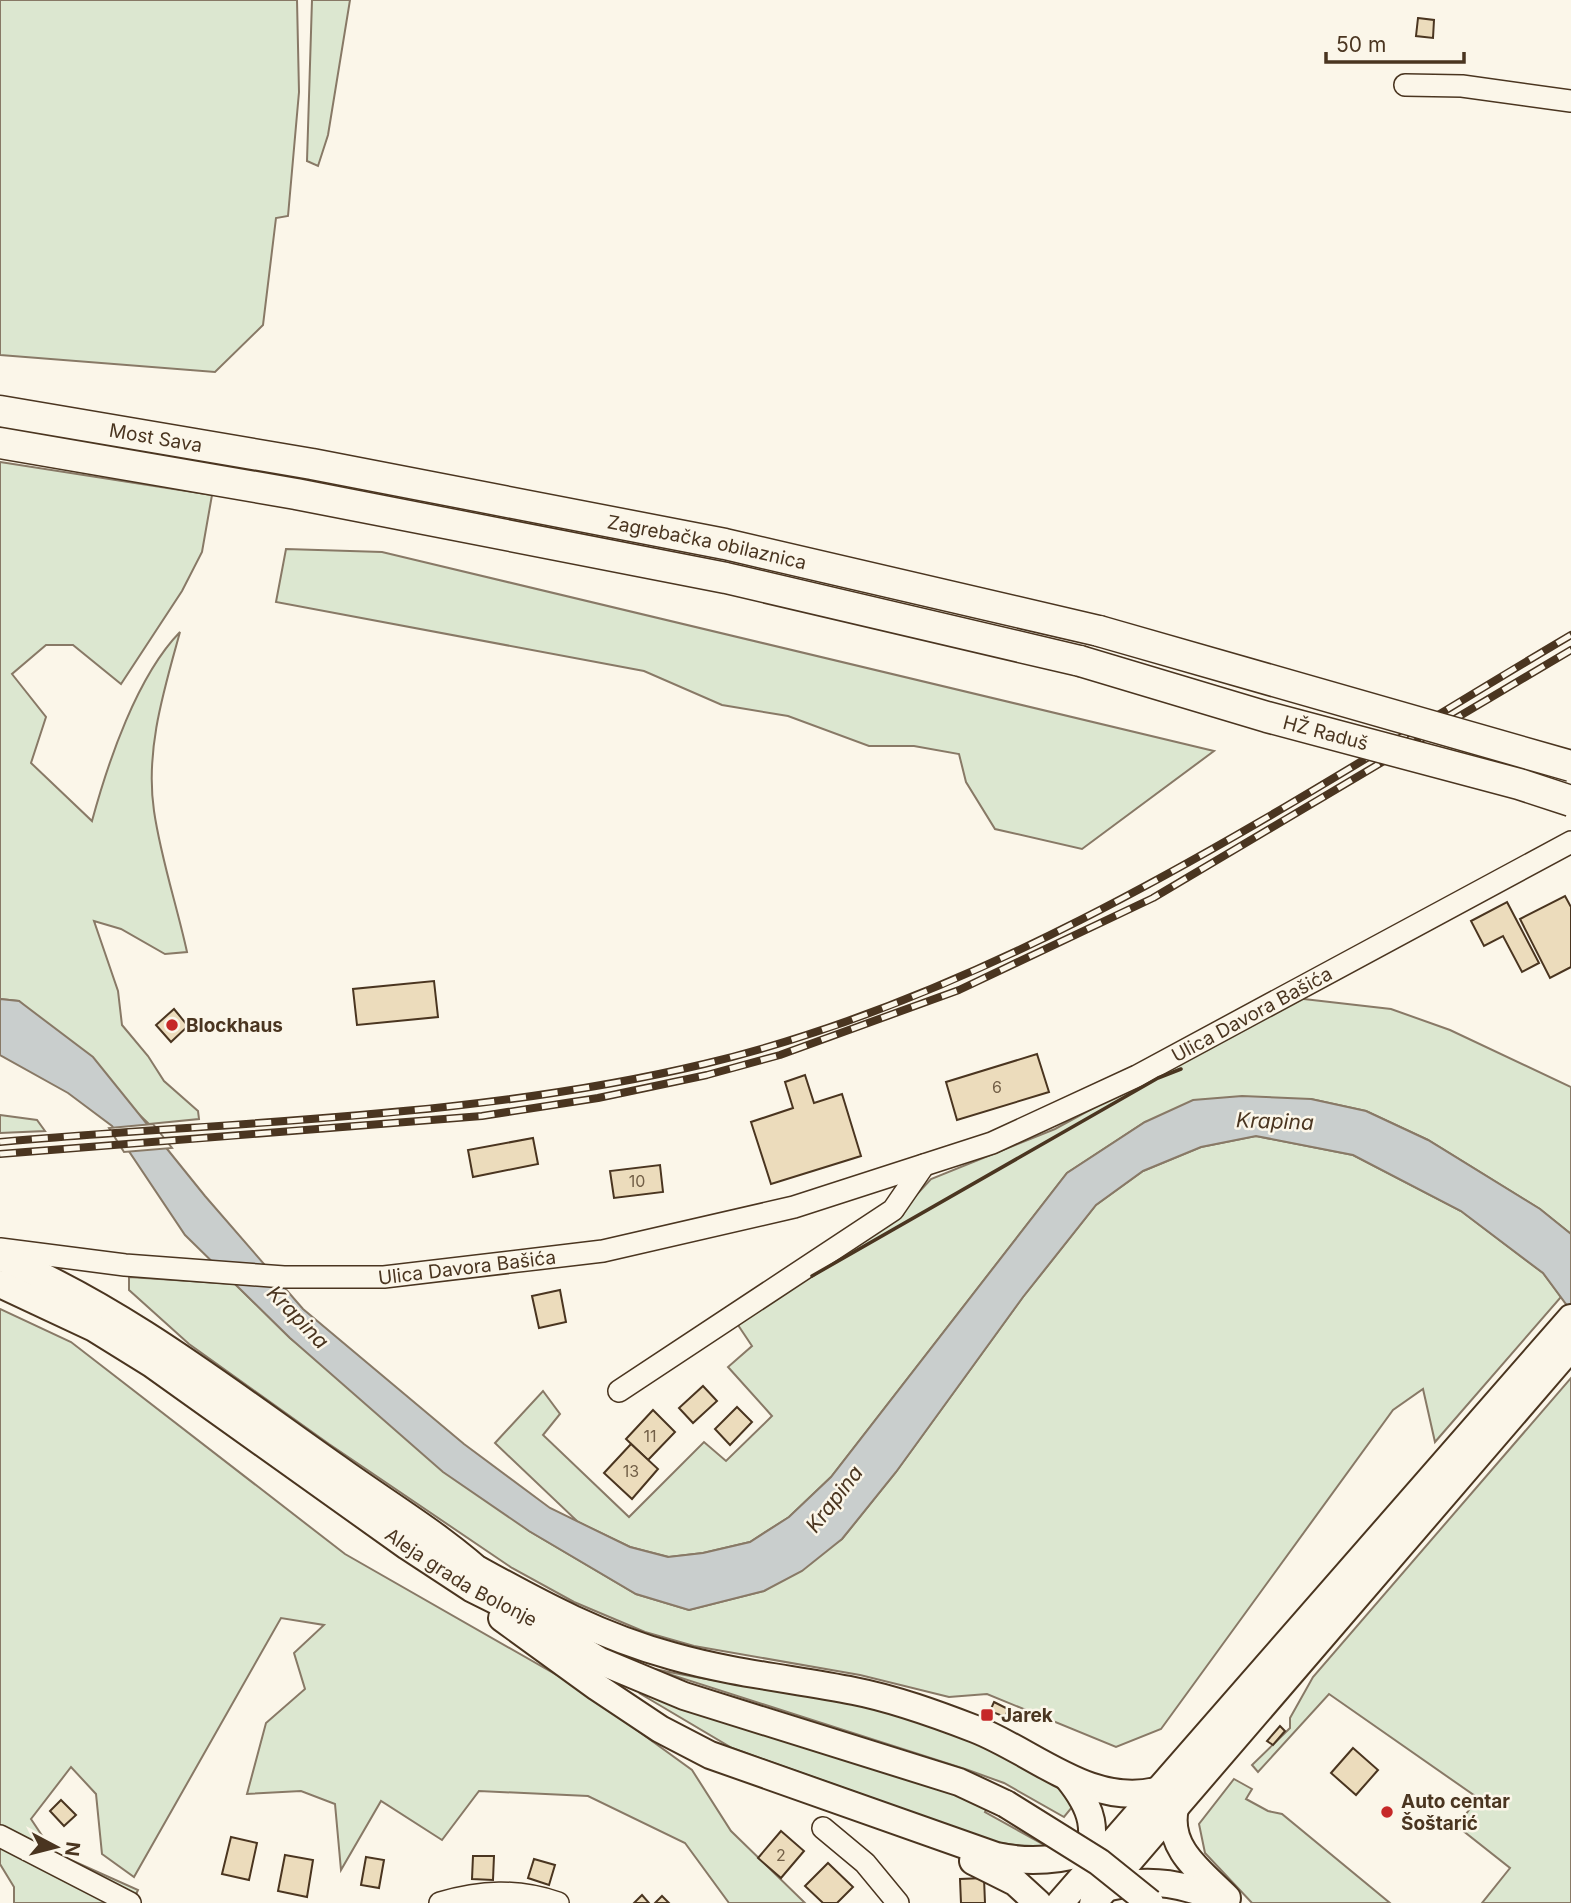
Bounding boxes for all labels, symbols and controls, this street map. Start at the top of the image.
scale bar [1326,21,1464,65]
text: 50 m [1336,32,1386,57]
street label: Most Sava [107,418,204,457]
street label: Zagrebačka obilaznica [605,510,809,574]
street label: HŽ Raduš [1281,710,1371,755]
street label: Ulica Davora Bašića [1167,962,1336,1067]
place label: Blockhaus [186,1014,283,1037]
marker: Blockhaus [164,1017,180,1033]
house number: 6 [992,1077,1002,1097]
water label: Krapina [1236,1107,1314,1135]
house number: 10 [629,1171,645,1191]
street label: Ulica Davora Bašića [377,1245,557,1289]
water label: Krapina [262,1280,334,1354]
house number: 11 [643,1426,657,1446]
house number: 13 [623,1461,639,1481]
water label: Krapina [800,1461,868,1537]
street label: Aleja grada Bolonje [381,1523,542,1631]
place label: Jarek [1001,1704,1053,1727]
marker: Jarek [979,1707,995,1723]
place label: Auto centar Šoštarić [1401,1790,1510,1835]
marker: Auto centar Šoštarić [1379,1804,1395,1820]
north arrow [21,1812,91,1882]
text: N [60,1840,85,1858]
house number: 2 [776,1845,786,1865]

